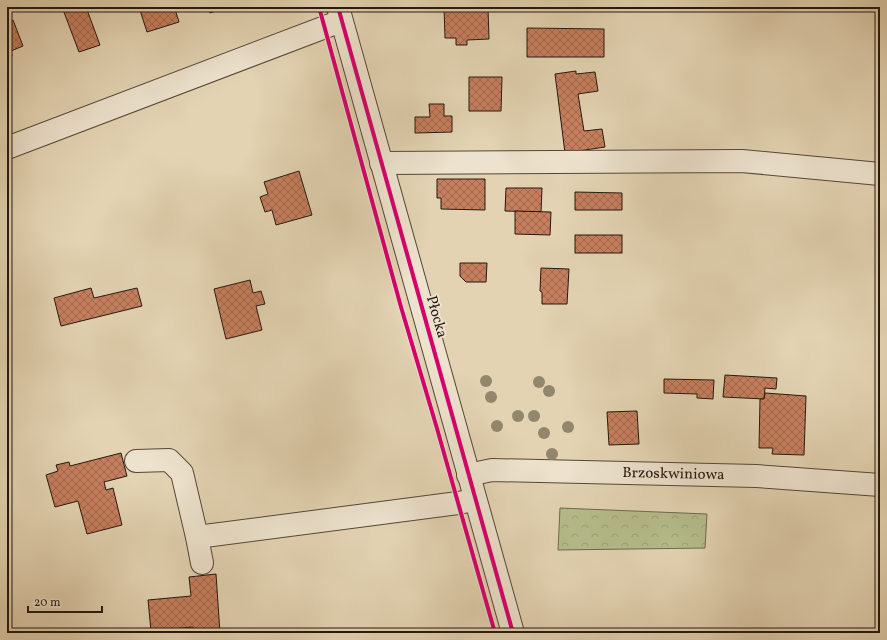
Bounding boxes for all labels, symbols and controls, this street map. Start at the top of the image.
street label: Płocka [420,293,452,341]
street label: Brzoskwiniowa [622,462,725,486]
scale bar [28,588,102,614]
text: 20 m [34,595,61,611]

